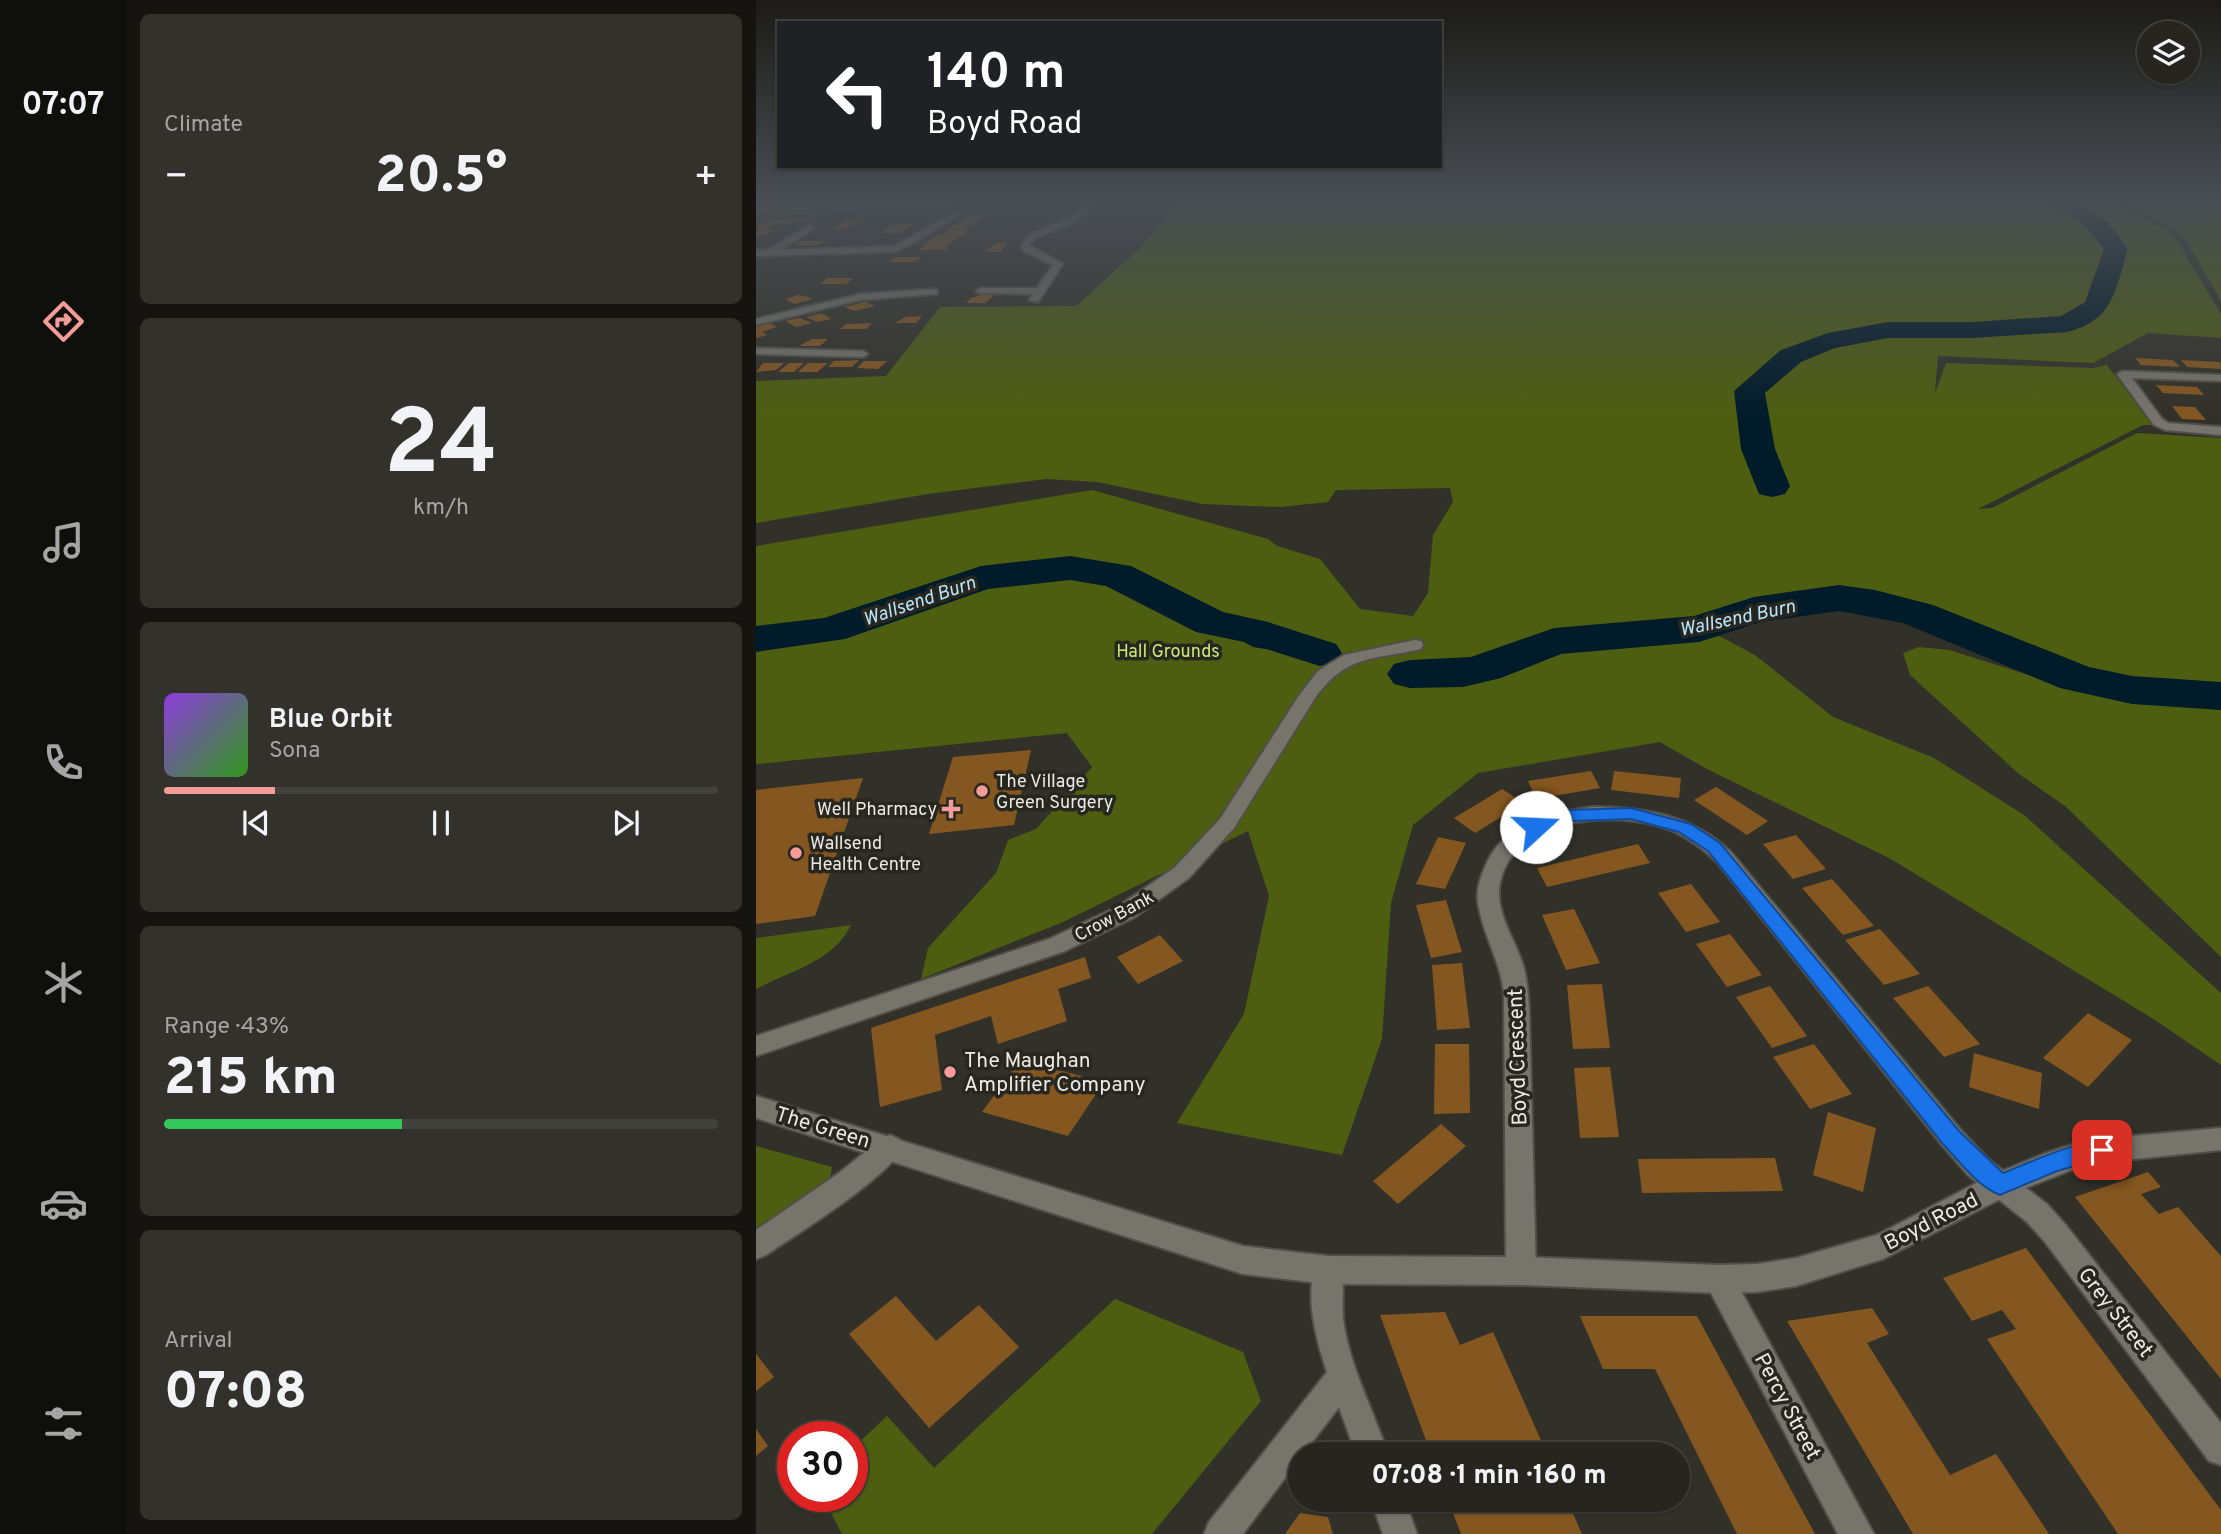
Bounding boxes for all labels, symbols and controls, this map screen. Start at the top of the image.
map controls [2137,21,2200,84]
button: layers [2137,21,2200,84]
text: 140 m [927,44,1066,106]
icon: left [812,49,903,140]
text: 07:07 [21,86,105,126]
text: Boyd Road [927,105,1082,145]
text: Climate [164,111,243,140]
text: 20.5° [375,145,507,211]
text: − [164,154,189,203]
text: + [693,154,718,203]
icon: directions [39,297,88,346]
text: 24 [384,391,498,506]
text: km/h [413,494,469,523]
icon: music [39,518,88,567]
water label: Wallsend Burn [860,571,980,632]
water label: Wallsend Burn [1677,595,1798,643]
park label: Hall Grounds [1116,641,1220,664]
text: Blue Orbit [269,704,393,737]
text: Sona [269,737,320,766]
icon: phone [39,738,88,787]
place label: The Village Green Surgery [996,771,1113,815]
marker: The Village Green Surgery [974,783,990,799]
position arrow [1499,790,1573,864]
place label: Well Pharmacy [817,799,937,822]
marker: Well Pharmacy [943,801,959,817]
icon: previous [237,804,275,842]
icon: pause [422,804,460,842]
icon: next [607,804,645,842]
place label: Wallsend Health Centre [810,833,921,877]
marker: Wallsend Health Centre [788,845,804,861]
street label: Crow Bank [1071,887,1158,948]
icon: climate [39,958,88,1007]
street label: Boyd Crescent [1503,988,1534,1126]
text: Range · 43% [164,1013,289,1042]
text: 215 km [164,1047,338,1113]
place label: The Maughan Amplifier Company [964,1048,1146,1099]
marker: The Maughan Amplifier Company [942,1064,958,1080]
street label: The Green [772,1101,873,1156]
pin [2072,1120,2132,1180]
icon: arrive [2083,1131,2121,1169]
icon: car [39,1179,88,1228]
street label: Boyd Road [1880,1187,1983,1258]
street label: Grey Street [2071,1263,2158,1363]
text: Arrival [164,1327,233,1356]
street label: Percy Street [1747,1349,1826,1465]
text: 07:08 [164,1361,307,1427]
icon: filters [39,1399,88,1448]
speed limit sign: 30 [777,1421,868,1512]
text: 07:08 · 1 min · 160 m [1371,1460,1607,1493]

